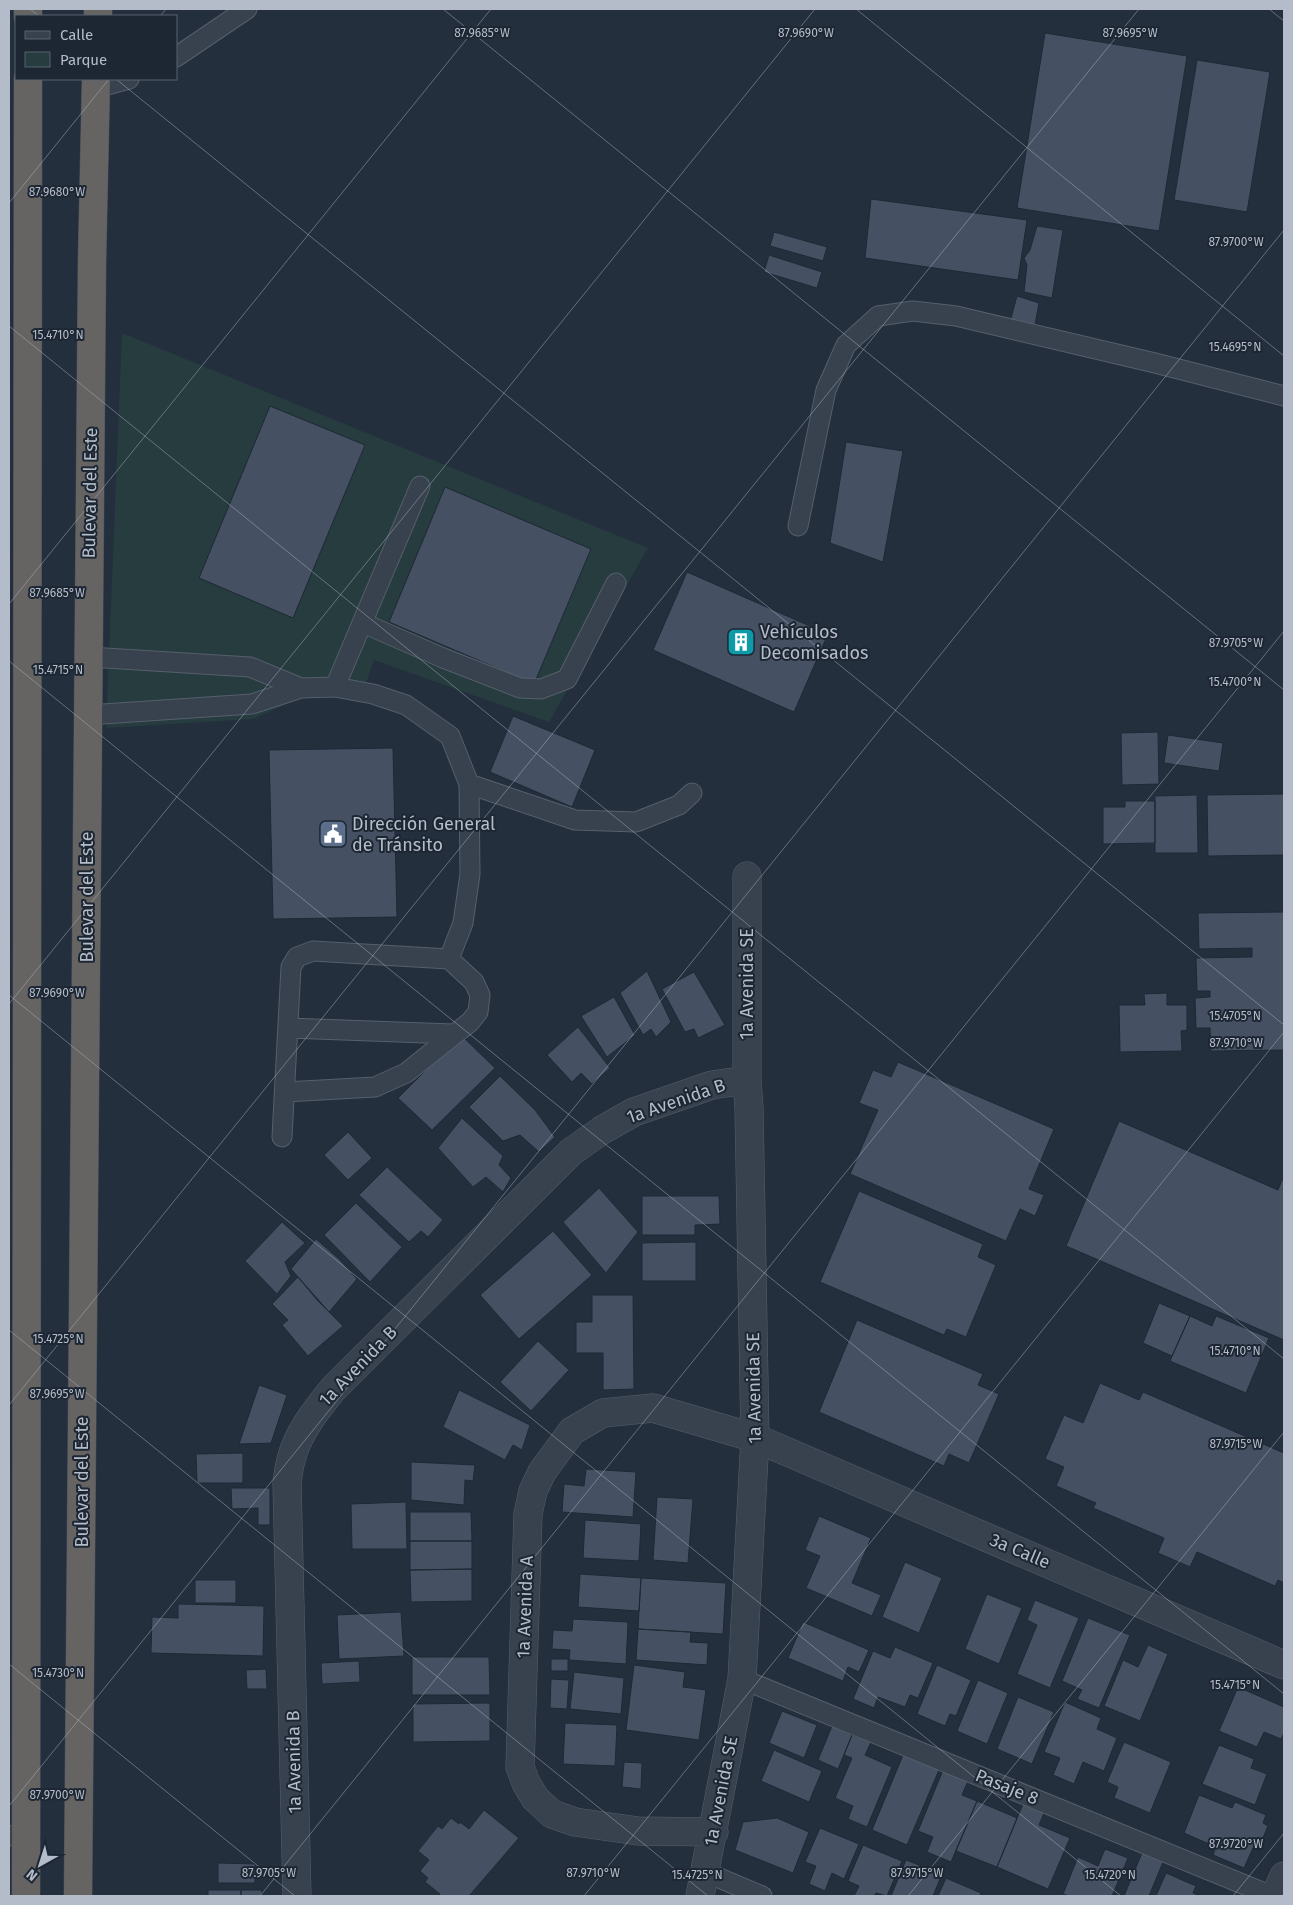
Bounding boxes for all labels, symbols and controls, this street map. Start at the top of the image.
legend [15,15,178,80]
text: Calle [60,26,93,44]
text: 87.9685°W [454,26,510,40]
text: 87.9690°W [778,26,834,40]
text: 87.9695°W [1102,26,1158,40]
text: Parque [60,51,107,69]
text: 87.9680°W [29,185,85,199]
text: 87.9700°W [1208,235,1264,249]
text: 15.4710°N [32,328,84,342]
text: 15.4695°N [1209,340,1261,354]
street label: Bulevar del Este [78,427,102,559]
text: 87.9685°W [29,586,85,600]
place label: Vehículos Decomisados [760,621,868,664]
building icon: Vehículos Decomisados [726,627,756,657]
text: 87.9705°W [1209,636,1263,650]
text: 15.4715°N [33,663,83,677]
text: 15.4700°N [1209,675,1261,689]
place label: Dirección General de Tránsito [352,813,495,856]
public building icon: Dirección General de Tránsito [318,819,348,849]
street label: Bulevar del Este [76,831,98,963]
street label: 1a Avenida SE [736,928,758,1040]
text: 87.9690°W [29,986,85,1000]
text: 15.4705°N [1209,1009,1261,1023]
text: 87.9710°W [1209,1036,1263,1050]
street label: 1a Avenida B [624,1074,728,1128]
street label: 1a Avenida B [314,1321,402,1411]
text: 15.4725°N [32,1332,84,1346]
street label: 1a Avenida SE [742,1332,766,1444]
text: 15.4710°N [1209,1344,1261,1358]
text: 87.9695°W [29,1387,85,1401]
street label: Bulevar del Este [71,1416,93,1548]
text: 87.9715°W [1210,1437,1263,1451]
street label: 3a Calle [987,1529,1053,1573]
street label: 1a Avenida A [512,1555,538,1659]
text: 15.4730°N [32,1666,84,1680]
text: 15.4715°N [1210,1678,1260,1692]
street label: 1a Avenida B [282,1710,306,1814]
street label: 1a Avenida SE [700,1734,742,1848]
street label: Pasaje 8 [972,1764,1042,1810]
text: 87.9700°W [29,1788,85,1802]
text: 87.9720°W [1209,1837,1263,1851]
north arrow [15,1840,65,1890]
text: N [23,1865,41,1884]
text: 87.9705°W [242,1866,296,1880]
text: 87.9710°W [566,1866,620,1880]
text: 87.9715°W [891,1866,944,1880]
text: 15.4725°N [671,1868,723,1882]
text: 15.4720°N [1084,1868,1136,1882]

